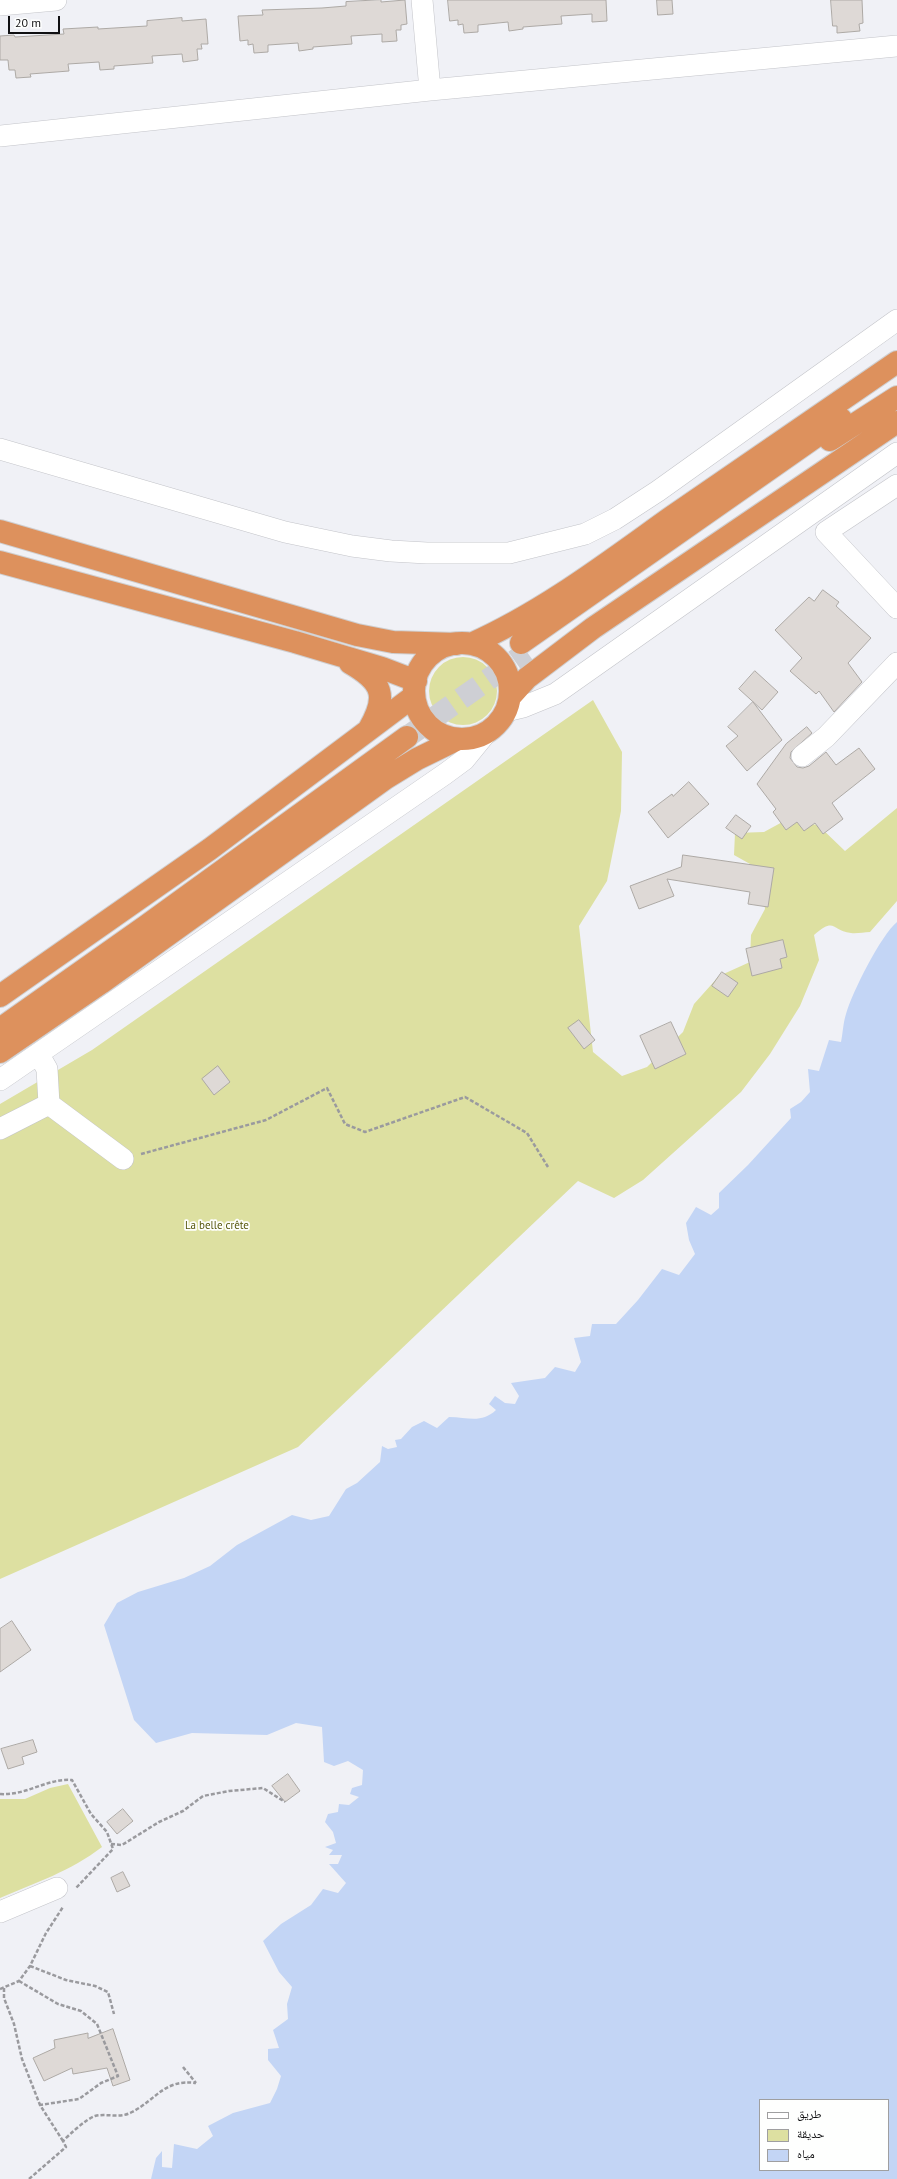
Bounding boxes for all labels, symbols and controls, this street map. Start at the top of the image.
scale bar [10,8,62,34]
text: 20 m [15,15,41,30]
park label: La belle crête [185,1219,249,1233]
legend [759,2099,889,2171]
text: طريق [797,2106,822,2121]
text: حديقة [797,2126,825,2141]
text: مياه [797,2146,815,2161]

